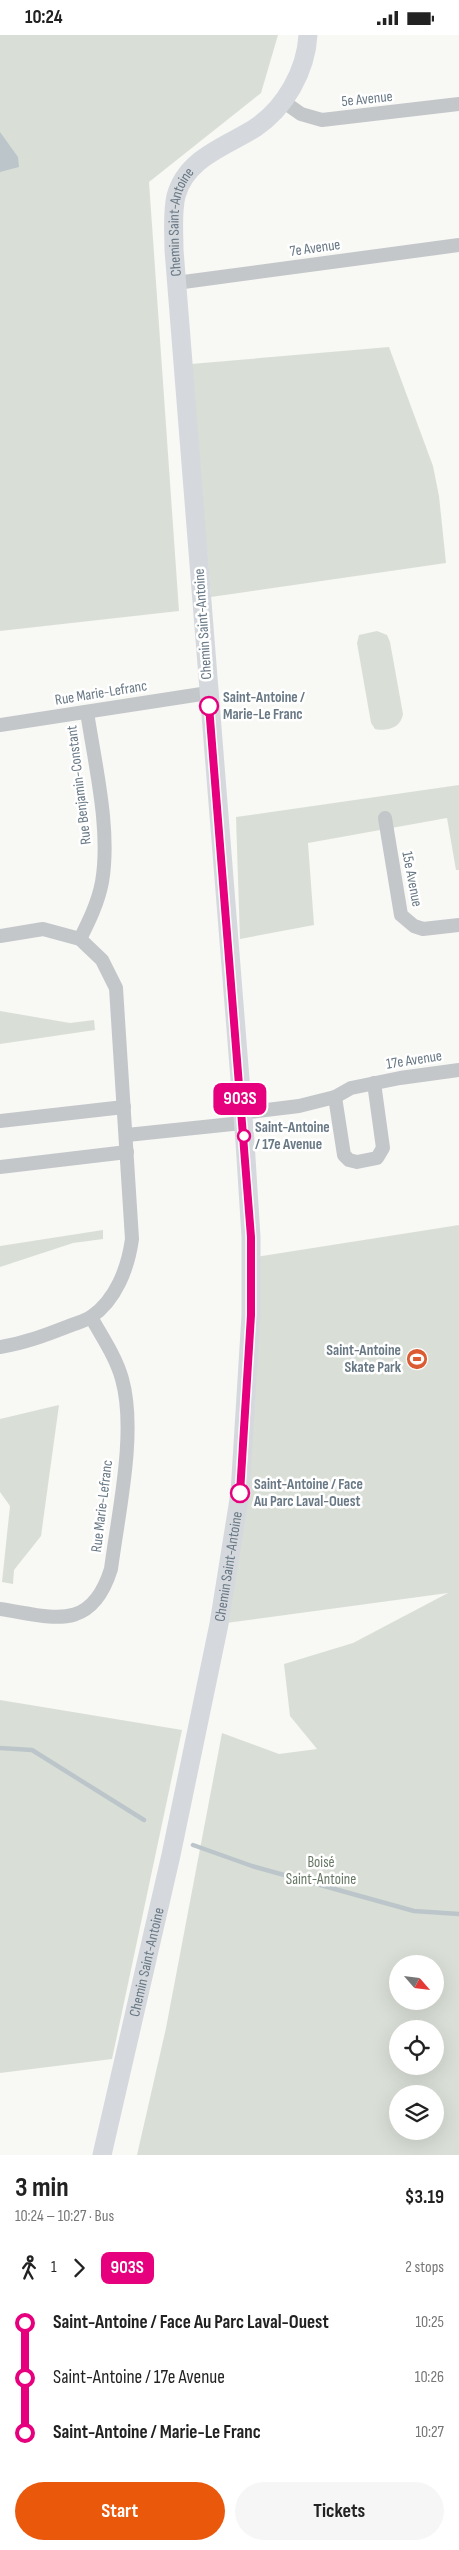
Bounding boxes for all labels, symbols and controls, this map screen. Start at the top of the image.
text: 10:24 [25,6,63,29]
street label: 5e Avenue [341,87,393,111]
street label: Chemin Saint-Antoine [164,163,198,277]
street label: 7e Avenue [288,235,342,261]
street label: Chemin Saint-Antoine [190,568,216,680]
street label: Rue Marie-Lefranc [54,676,148,710]
place label: Saint-Antoine / Marie-Le Franc [223,688,305,724]
marker: Saint-Antoine / Marie-Le Franc [199,696,219,716]
street label: Rue Benjamin-Constant [62,724,96,846]
street label: 15e Avenue [397,850,427,908]
street label: 17e Avenue [385,1046,443,1074]
line badge: 903S [205,1083,275,1115]
text: 903S [223,1088,257,1109]
place label: Saint-Antoine / 17e Avenue [255,1118,330,1154]
marker: Saint-Antoine / 17e Avenue [237,1129,251,1143]
place label: Saint-Antoine Skate Park [326,1341,402,1377]
sports icon: Saint-Antoine Skate Park [405,1347,429,1371]
street label: Rue Marie-Lefranc [87,1459,117,1553]
place label: Saint-Antoine / Face Au Parc Laval-Ouest [253,1475,363,1511]
marker: Saint-Antoine / Face Au Parc Laval-Ouest [230,1483,250,1503]
street label: Chemin Saint-Antoine [210,1510,246,1623]
park label: Boisé Saint-Antoine [286,1853,356,1889]
street label: Chemin Saint-Antoine [125,1906,168,2019]
north arrow [389,1955,444,2010]
map controls [389,1955,444,2140]
button: locate [389,2020,444,2075]
button: layers [389,2085,444,2140]
text: 3 min [15,2171,69,2204]
text: $3.19 [405,2186,444,2209]
text: 10:24 – 10:27 · Bus [15,2207,114,2226]
icon: walk [15,2254,43,2282]
icon: forward [65,2254,93,2282]
text: 903S [111,2257,144,2278]
text: 1 [51,2258,57,2277]
text: 2 stops [405,2258,444,2277]
text: Saint-Antoine / Face Au Parc Laval-Ouest [53,2311,329,2334]
text: 10:25 [415,2313,444,2332]
text: Saint-Antoine / 17e Avenue [53,2366,225,2389]
text: 10:26 [415,2368,444,2387]
text: Saint-Antoine / Marie-Le Franc [53,2421,261,2444]
text: 10:27 [415,2423,444,2442]
button: Start [15,2482,225,2540]
button: Tickets [235,2482,444,2540]

